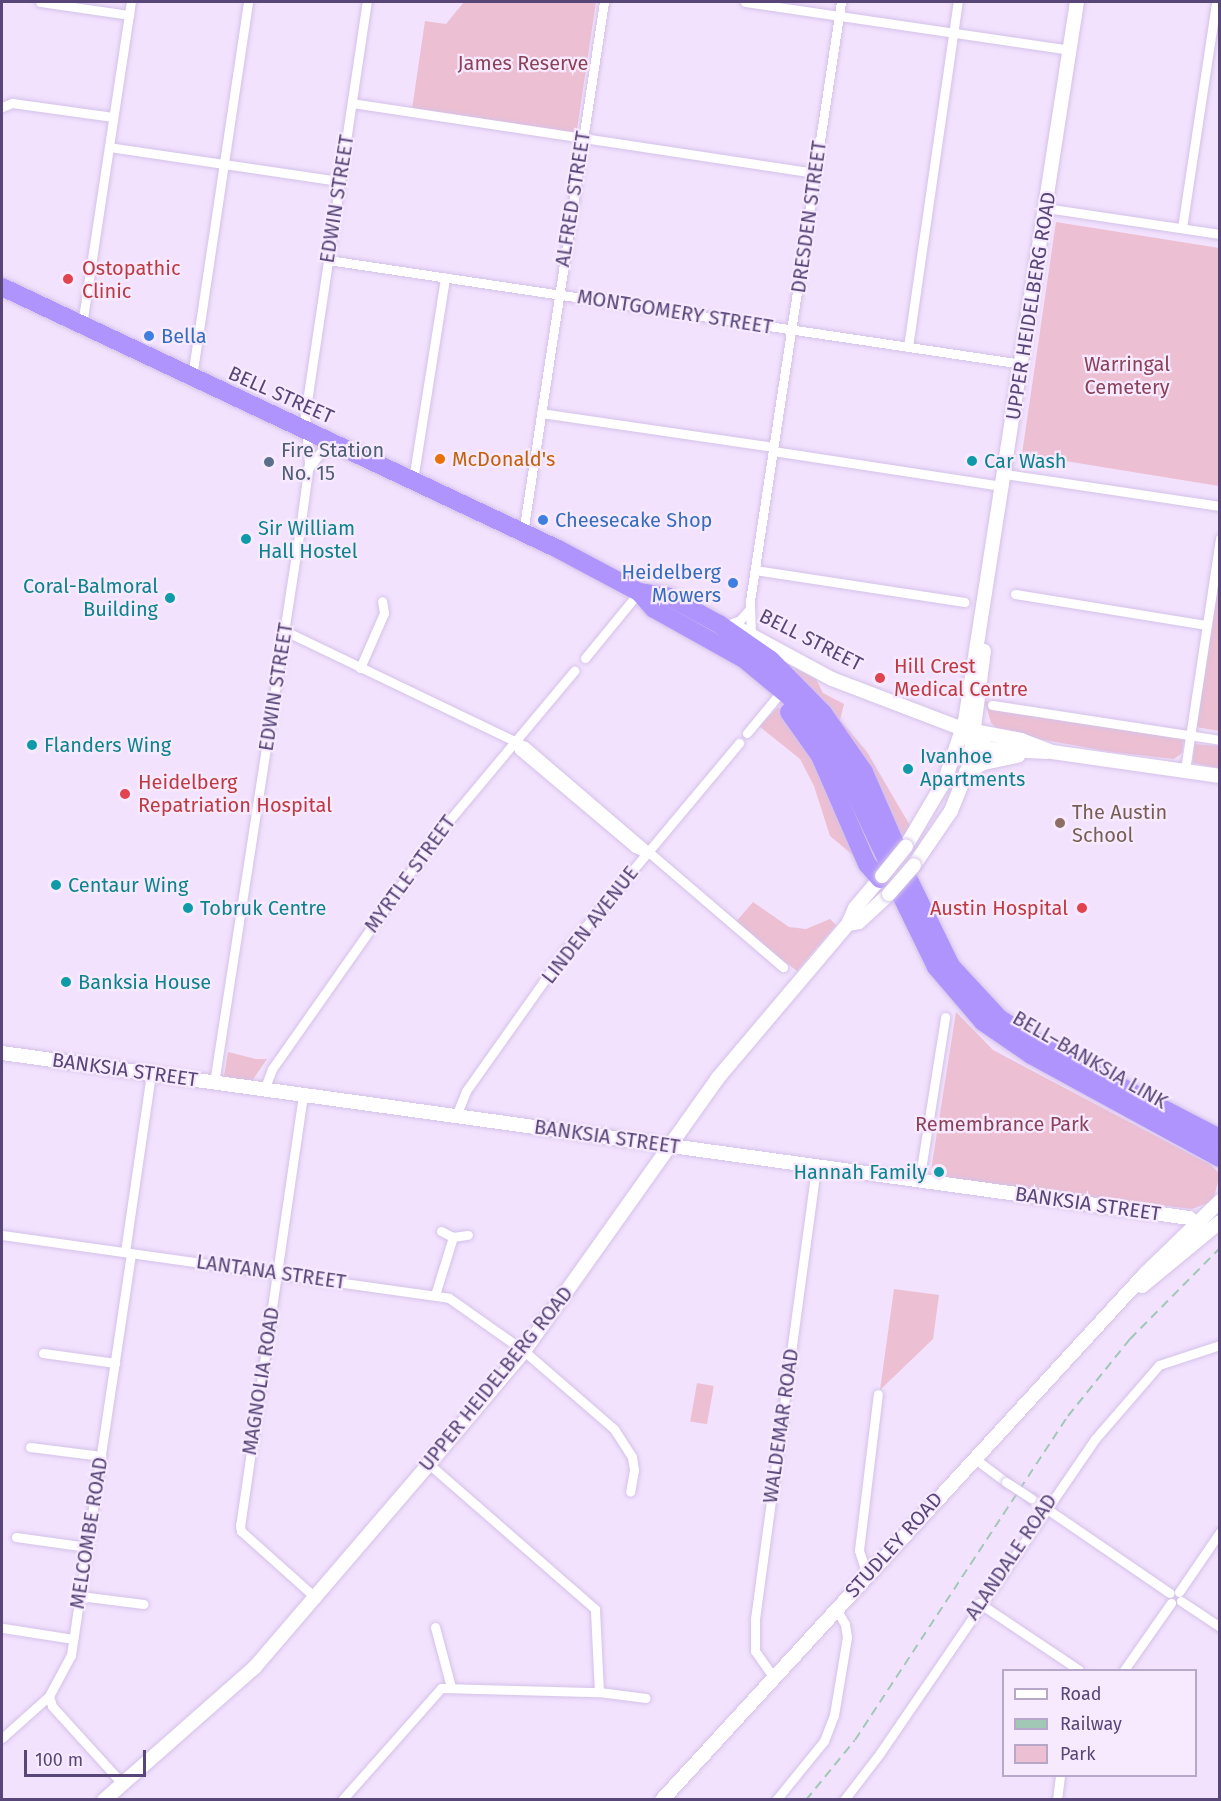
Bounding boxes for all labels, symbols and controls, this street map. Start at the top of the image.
park label: James Reserve [458,51,588,75]
street label: ALFRED STREET [550,130,596,268]
street label: EDWIN STREET [315,133,359,265]
street label: DRESDEN STREET [786,139,832,295]
street label: UPPER HEIDELBERG ROAD [1001,190,1061,422]
place label: Ostopathic Clinic [82,256,180,303]
marker: Ostopathic Clinic [59,270,77,288]
street label: MONTGOMERY STREET [576,285,774,339]
place label: Bella [161,324,207,348]
marker: Bella [142,329,156,343]
park label: Warringal Cemetery [1084,353,1170,400]
street label: BELL STREET [225,361,337,429]
place label: Fire Station No. 15 [281,438,384,485]
place label: McDonald's [452,447,555,471]
place label: Car Wash [984,449,1067,473]
marker: McDonald's [433,452,447,466]
marker: Car Wash [965,454,979,468]
marker: Fire Station No. 15 [262,455,276,469]
place label: Cheesecake Shop [555,508,712,532]
marker: Cheesecake Shop [536,513,550,527]
place label: Sir William Hall Hostel [258,516,358,563]
marker: Sir William Hall Hostel [239,532,253,546]
place label: Heidelberg Mowers [622,560,721,607]
place label: Coral-Balmoral Building [23,574,158,621]
marker: Heidelberg Mowers [726,576,740,590]
marker: Coral-Balmoral Building [163,591,177,605]
street label: BELL STREET [755,604,867,676]
street label: EDWIN STREET [254,621,298,753]
place label: Hill Crest Medical Centre [894,654,1028,701]
marker: Hill Crest Medical Centre [871,669,889,687]
place label: Flanders Wing [44,733,171,757]
marker: Flanders Wing [25,738,39,752]
place label: Ivanhoe Apartments [920,745,1025,792]
marker: Ivanhoe Apartments [901,762,915,776]
place label: Heidelberg Repatriation Hospital [138,771,332,818]
marker: Heidelberg Repatriation Hospital [116,785,134,803]
place label: The Austin School [1072,800,1167,847]
street label: MYRTLE STREET [359,811,461,937]
marker: The Austin School [1053,816,1067,830]
street label: LINDEN AVENUE [537,861,643,989]
place label: Centaur Wing [68,873,188,897]
marker: Centaur Wing [49,878,63,892]
place label: Tobruk Centre [200,896,326,920]
place label: Austin Hospital [930,896,1068,920]
marker: Austin Hospital [1073,899,1091,917]
marker: Tobruk Centre [181,901,195,915]
place label: Banksia House [78,970,211,994]
marker: Banksia House [59,975,73,989]
street label: BELL–BANKSIA LINK [1008,1006,1172,1114]
street label: BANKSIA STREET [51,1048,199,1092]
park label: Remembrance Park [915,1112,1089,1136]
street label: BANKSIA STREET [533,1115,681,1159]
place label: Hannah Family [793,1160,927,1184]
marker: Hannah Family [932,1165,946,1179]
street label: BANKSIA STREET [1014,1182,1162,1226]
street label: LANTANA STREET [195,1250,347,1294]
street label: UPPER HEIDELBERG ROAD [414,1282,578,1476]
street label: MAGNOLIA ROAD [237,1305,285,1457]
street label: WALDEMAR ROAD [758,1347,804,1505]
street label: MELCOMBE ROAD [65,1455,113,1611]
street label: STUDLEY ROAD [840,1487,948,1603]
street label: ALANDALE ROAD [960,1490,1062,1624]
legend [1002,1669,1197,1777]
text: Road [1060,1683,1102,1705]
text: Railway [1060,1713,1122,1735]
scale bar [27,1738,148,1776]
text: Park [1060,1743,1095,1765]
text: 100 m [35,1749,83,1771]

